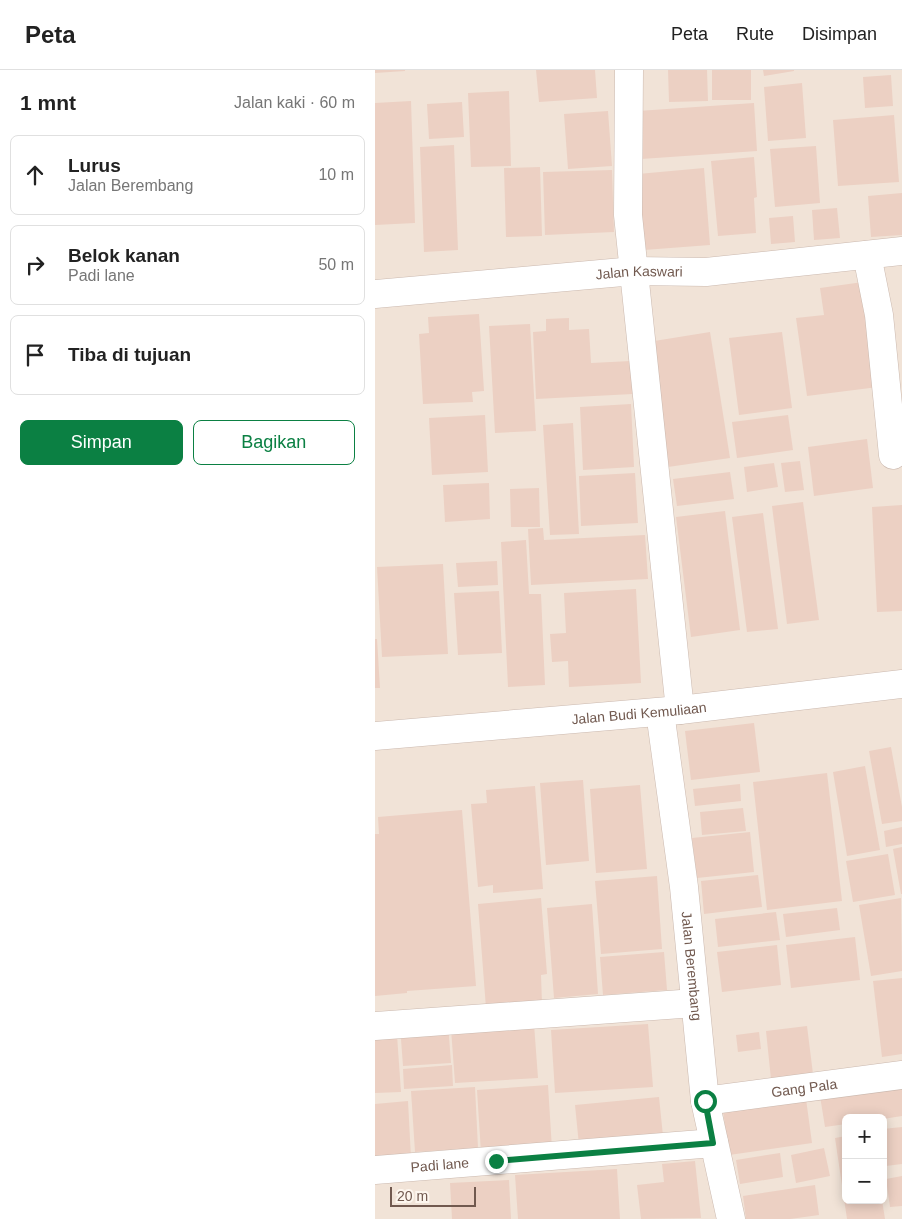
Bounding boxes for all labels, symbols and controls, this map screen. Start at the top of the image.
text: Peta [25,21,76,48]
text: Peta [671,24,708,44]
text: Rute [736,24,774,44]
text: Disimpan [802,24,877,44]
text: 1 mnt [20,91,76,114]
text: Jalan kaki · 60 m [234,94,355,111]
text: Lurus [68,155,121,176]
icon: ahead [21,161,49,189]
text: 10 m [318,166,354,183]
text: Jalan Berembang [68,177,193,194]
text: Belok kanan [68,245,180,266]
icon: right [21,251,49,279]
text: 50 m [318,256,354,273]
street label: Jalan Kaswari [595,263,683,282]
text: Padi lane [68,267,135,284]
icon: arrive [21,341,49,369]
text: Tiba di tujuan [68,344,191,365]
button: Simpan [20,420,183,465]
button: Bagikan [193,420,355,465]
street label: Jalan Budi Kemuliaan [571,699,707,727]
street label: Jalan Berembang [678,911,705,1021]
street label: Gang Pala [770,1076,838,1100]
route start [694,1090,717,1113]
map controls [842,1114,887,1204]
button: + [842,1114,887,1159]
route end [485,1150,508,1173]
street label: Padi lane [410,1155,470,1175]
button: − [842,1159,887,1204]
scale bar [390,1184,476,1207]
text: 20 m [397,1188,428,1204]

